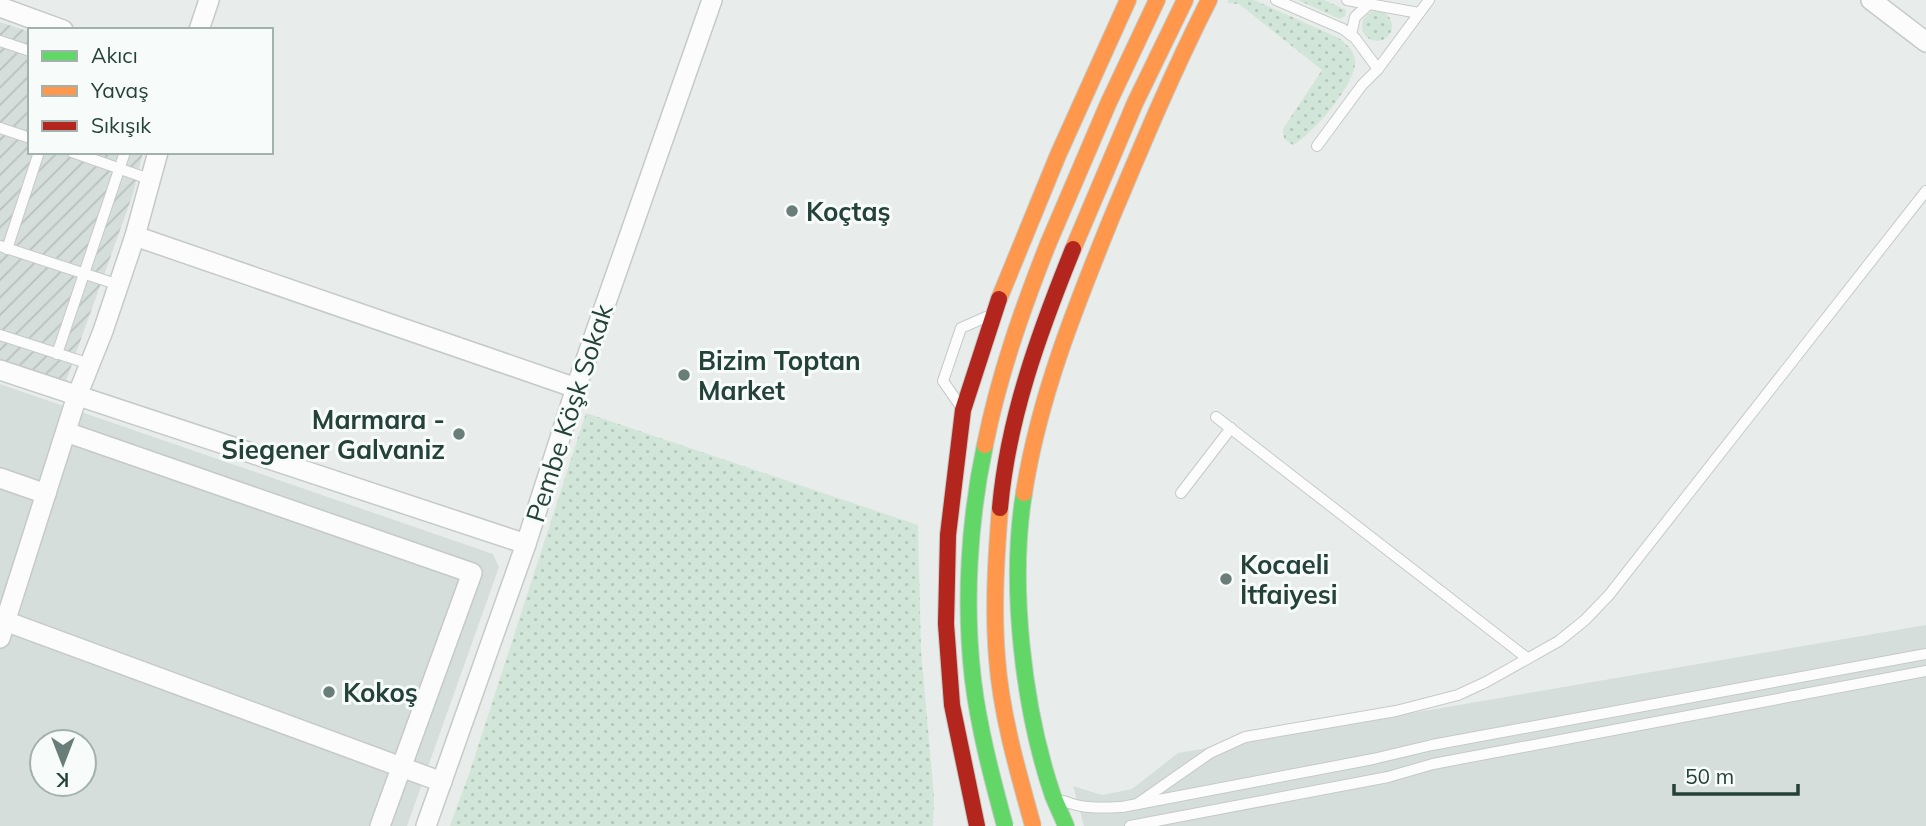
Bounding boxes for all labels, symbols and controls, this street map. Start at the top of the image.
legend [28,28,273,154]
text: Akıcı [91,42,138,68]
text: Yavaş [90,77,149,103]
text: Sıkışık [91,112,151,138]
place label: Koçtaş [806,195,891,228]
marker: Koçtaş [784,203,800,219]
street label: Pembe Köşk Sokak [518,299,620,526]
place label: Bizim Toptan Market [698,344,861,407]
marker: Bizim Toptan Market [676,367,692,383]
place label: Marmara - Siegener Galvaniz [221,403,445,466]
marker: Marmara - Siegener Galvaniz [451,426,467,442]
place label: Kocaeli İtfaiyesi [1240,548,1337,611]
marker: Kocaeli İtfaiyesi [1218,571,1234,587]
place label: Kokoş [343,676,418,709]
marker: Kokoş [321,684,337,700]
north arrow [28,728,98,798]
scale bar [1674,752,1798,796]
text: 50 m [1685,763,1734,789]
text: K [55,768,69,792]

